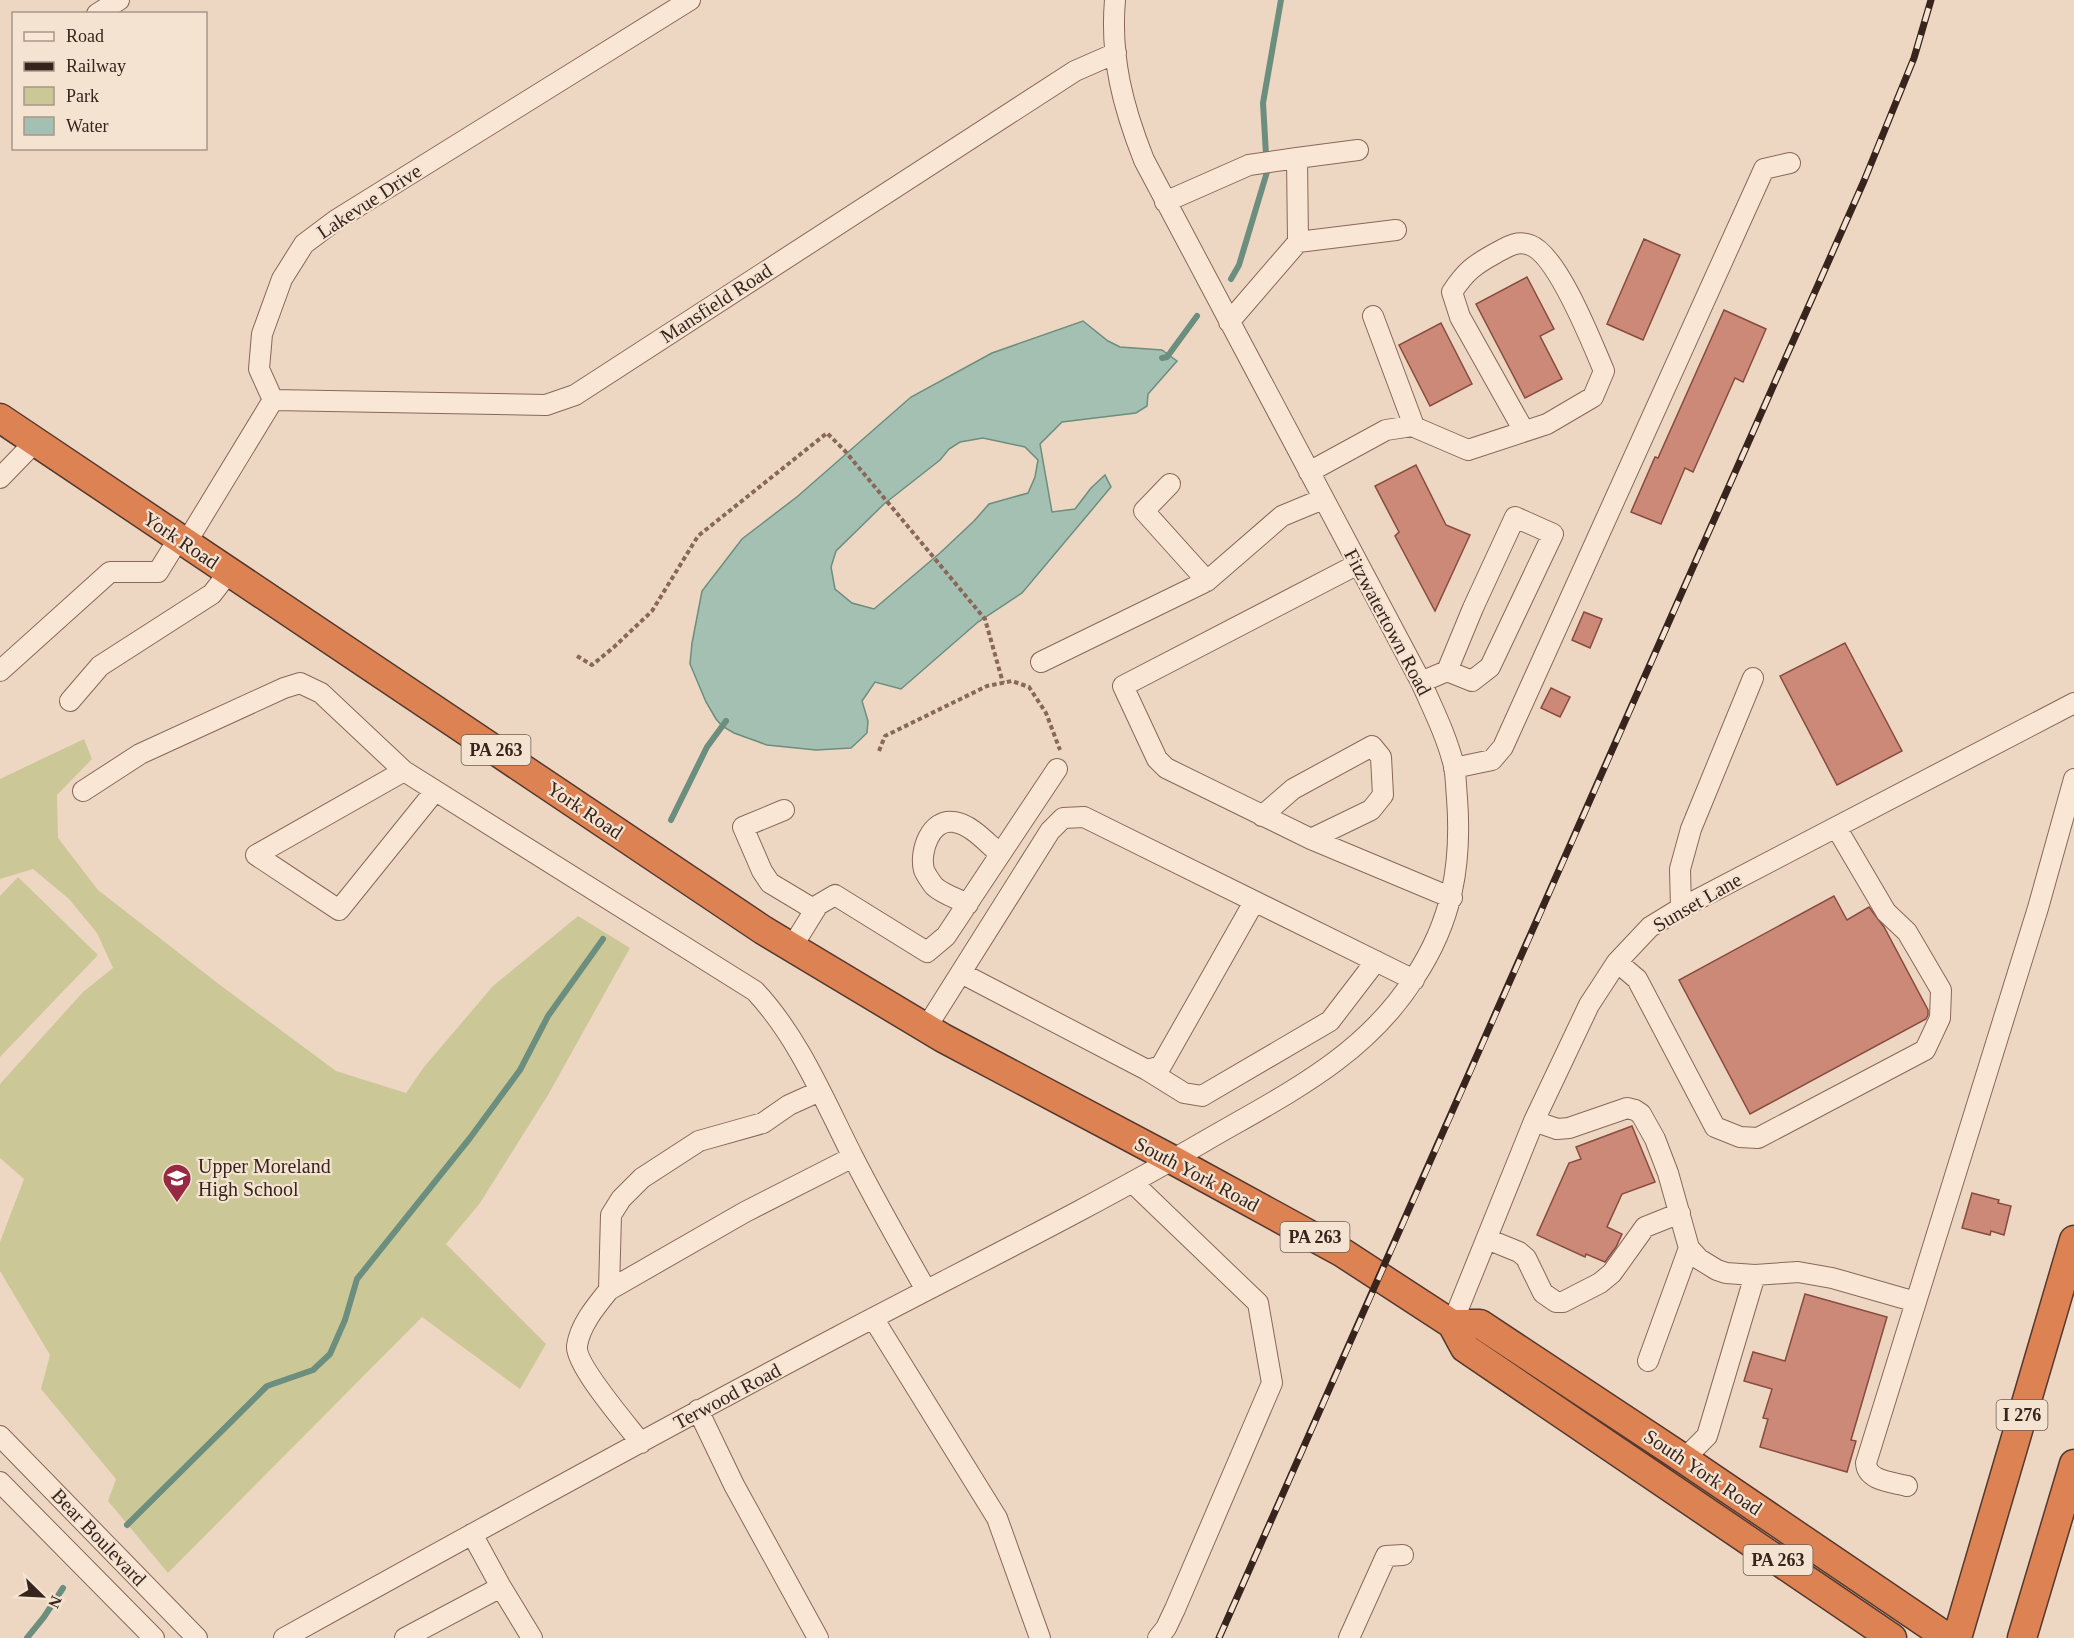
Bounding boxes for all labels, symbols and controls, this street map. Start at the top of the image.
legend [12,12,207,150]
text: Road [66,26,104,46]
text: Railway [66,56,126,76]
text: Park [66,86,99,106]
text: Water [66,116,109,136]
street label: Lakevue Drive [313,159,425,243]
street label: Mansfield Road [656,259,776,347]
street label: York Road [139,507,223,573]
street label: Fitzwatertown Road [1340,545,1436,699]
road number: PA 263 [462,735,530,765]
street label: York Road [543,777,627,843]
street label: Sunset Lane [1649,868,1745,936]
street label: South York Road [1131,1132,1263,1216]
place label: Upper Moreland High School [198,1155,331,1201]
school or university icon: Upper Moreland High School [161,1162,193,1204]
road number: PA 263 [1280,1222,1350,1252]
street label: Terwood Road [670,1359,784,1433]
road number: I 276 [1996,1400,2048,1430]
street label: South York Road [1640,1425,1766,1519]
street label: Bear Boulevard [47,1484,151,1590]
road number: PA 263 [1744,1545,1812,1575]
north arrow [12,1566,72,1626]
text: N [45,1593,65,1611]

